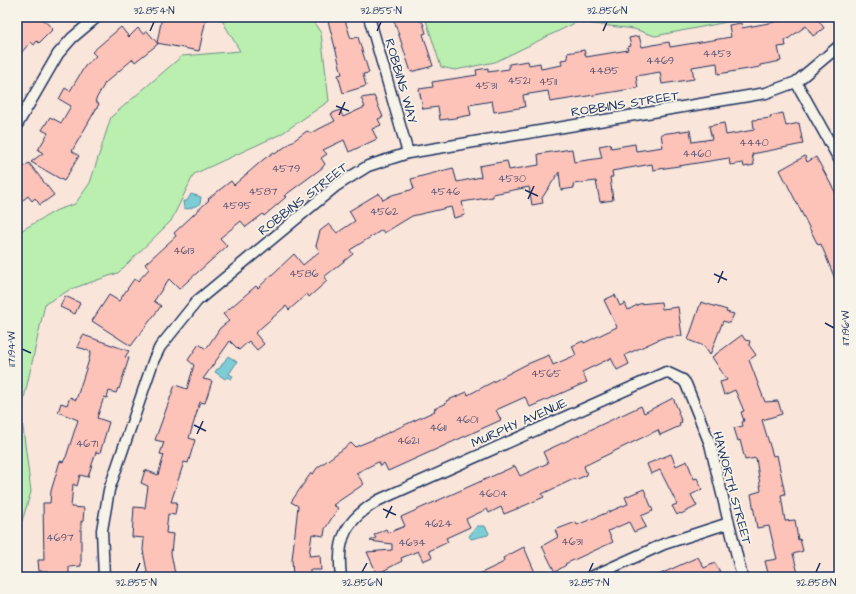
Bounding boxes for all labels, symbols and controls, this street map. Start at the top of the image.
text: 32.854°N [133,4,175,18]
text: 32.855°N [360,4,402,18]
text: 32.856°N [587,4,627,18]
street label: ROBBINS WAY [380,36,422,126]
house number: 4453 [703,46,732,61]
house number: 4469 [646,53,674,68]
house number: 4485 [589,63,619,78]
house number: 4521 [508,73,531,88]
house number: 4511 [539,74,558,89]
house number: 4531 [475,78,498,93]
street label: ROBBINS STREET [570,86,681,121]
house number: 4440 [739,135,769,150]
house number: 4460 [683,146,711,161]
street label: ROBBINS STREET [254,158,352,240]
house number: 4579 [272,161,300,176]
house number: 4530 [498,171,526,186]
house number: 4587 [248,184,278,199]
house number: 4546 [430,184,460,199]
house number: 4595 [222,198,252,213]
house number: 4562 [370,204,399,219]
house number: 4613 [173,243,195,258]
house number: 4586 [289,266,319,281]
text: 117.196°W [839,310,853,345]
text: 117.194°W [5,331,19,367]
house number: 4565 [531,366,561,381]
street label: MURPHY AVENUE [468,394,570,452]
house number: 4601 [456,412,479,427]
house number: 4611 [429,420,447,435]
street label: HAWORTH STREET [708,429,756,548]
house number: 4621 [397,433,420,448]
house number: 4671 [76,436,99,451]
house number: 4604 [479,486,508,501]
house number: 4624 [424,516,453,531]
house number: 4697 [46,530,74,545]
house number: 4631 [561,534,583,549]
house number: 4634 [398,535,426,550]
text: 32.855°N [115,576,157,590]
text: 32.856°N [342,576,382,590]
text: 32.857°N [569,576,609,590]
text: 32.858°N [796,576,836,590]

